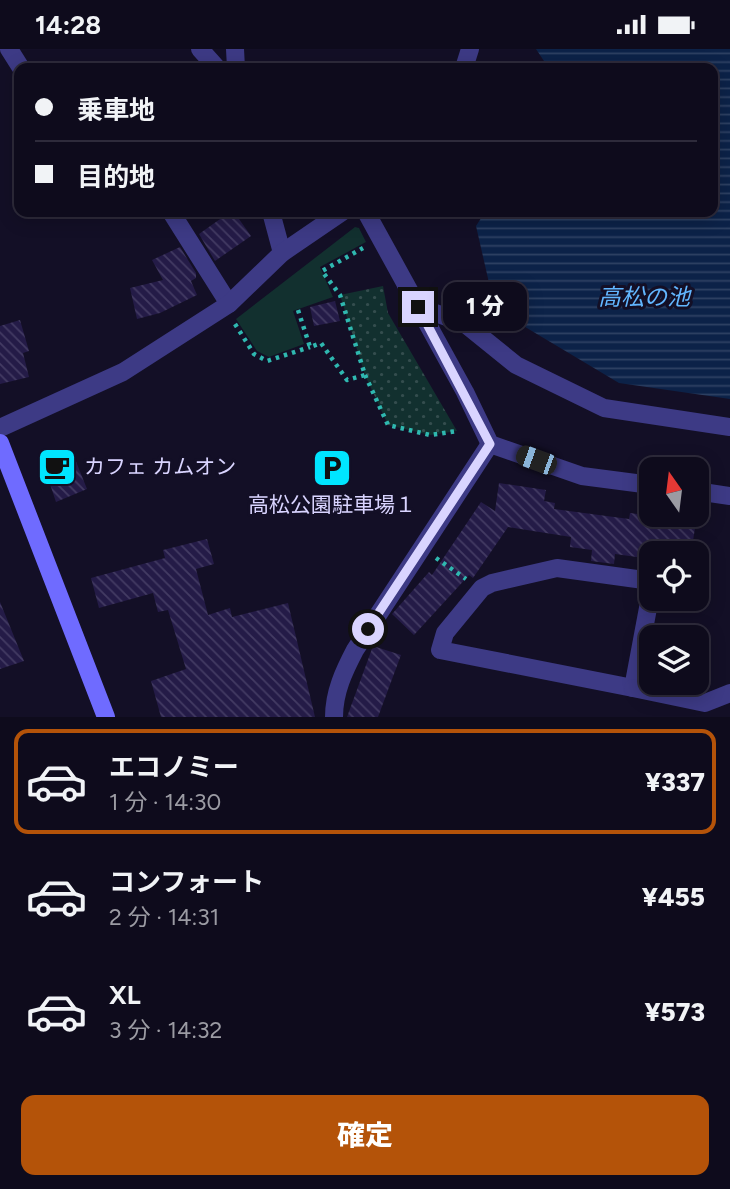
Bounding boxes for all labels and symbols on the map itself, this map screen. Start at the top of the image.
callout: 1 分 [442,282,526,331]
water label: 高松の池 [598,283,692,311]
route end [402,291,434,323]
car [513,443,560,477]
cafe icon: カフェ カムオン [36,446,78,488]
parking icon: 高松公園駐車場１ [311,447,353,489]
place label: カフェ カムオン [84,454,236,479]
north arrow [639,457,709,527]
place label: 高松公園駐車場１ [248,492,416,517]
route start [352,613,384,645]

